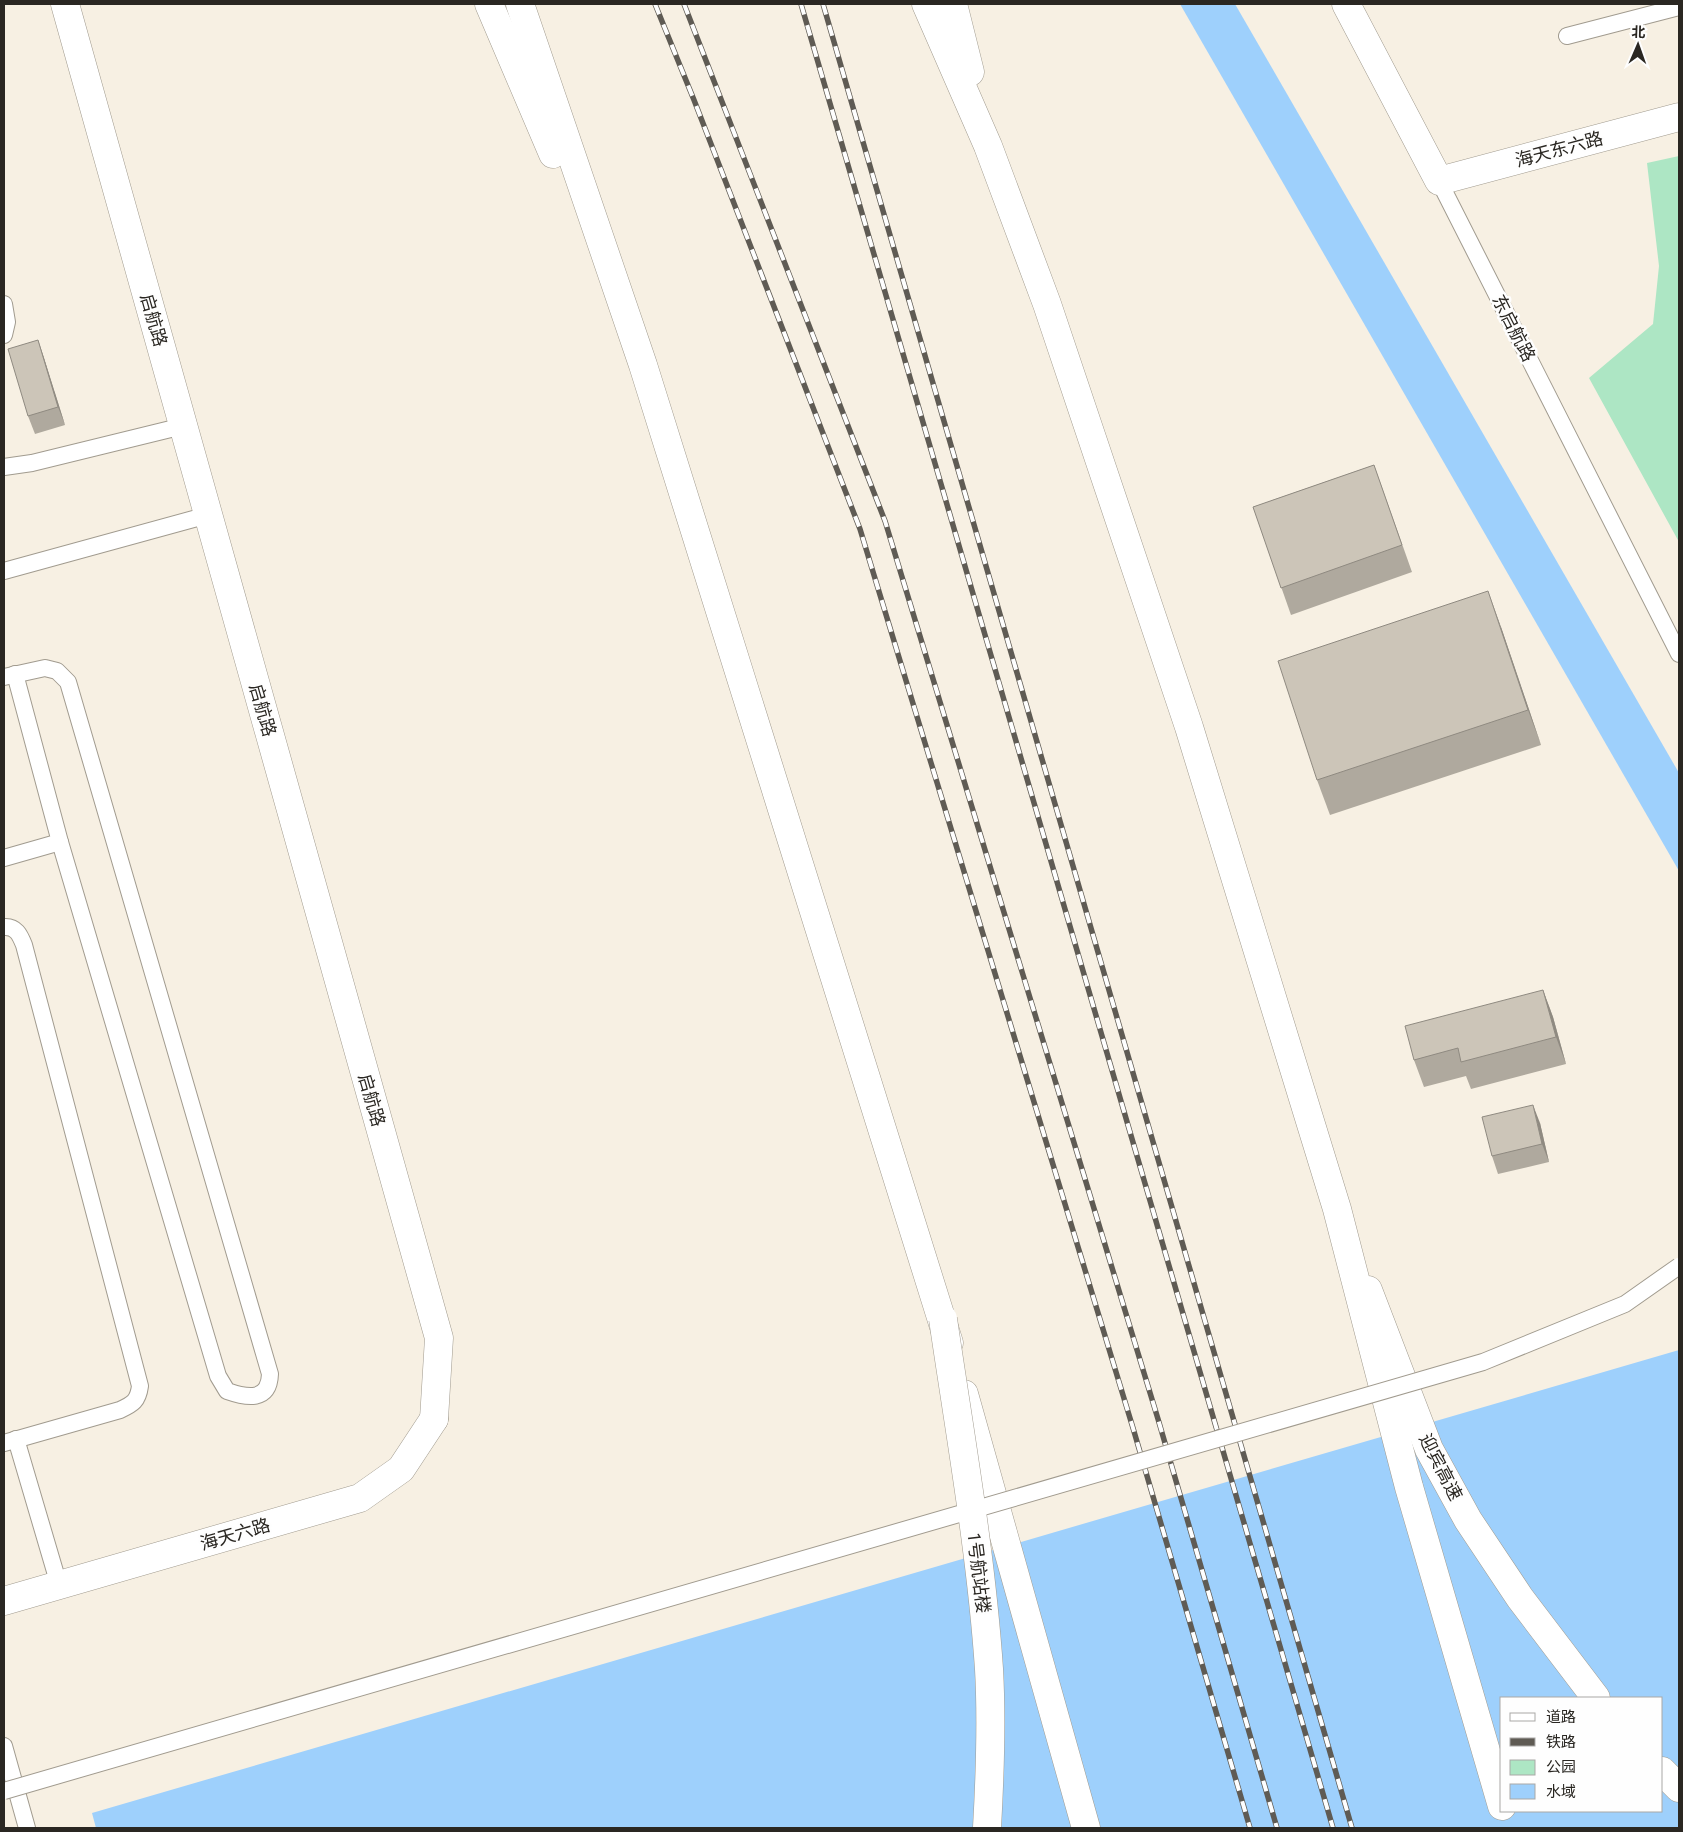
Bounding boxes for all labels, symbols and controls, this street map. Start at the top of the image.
north arrow [1613,20,1663,70]
text: 北 [1631,24,1646,40]
street label: 海天东六路 [1513,127,1605,171]
street label: 启航路 [136,291,172,349]
street label: 东启航路 [1488,291,1540,365]
street label: 启航路 [245,681,281,739]
street label: 启航路 [354,1071,390,1129]
street label: 迎宾高速 [1415,1430,1467,1504]
street label: 海天六路 [198,1514,272,1554]
street label: 1号航站楼 [964,1532,994,1614]
legend [1500,1697,1663,1812]
text: 道路 [1546,1708,1576,1726]
text: 铁路 [1546,1733,1576,1751]
text: 公园 [1546,1758,1576,1776]
text: 水域 [1546,1783,1576,1801]

